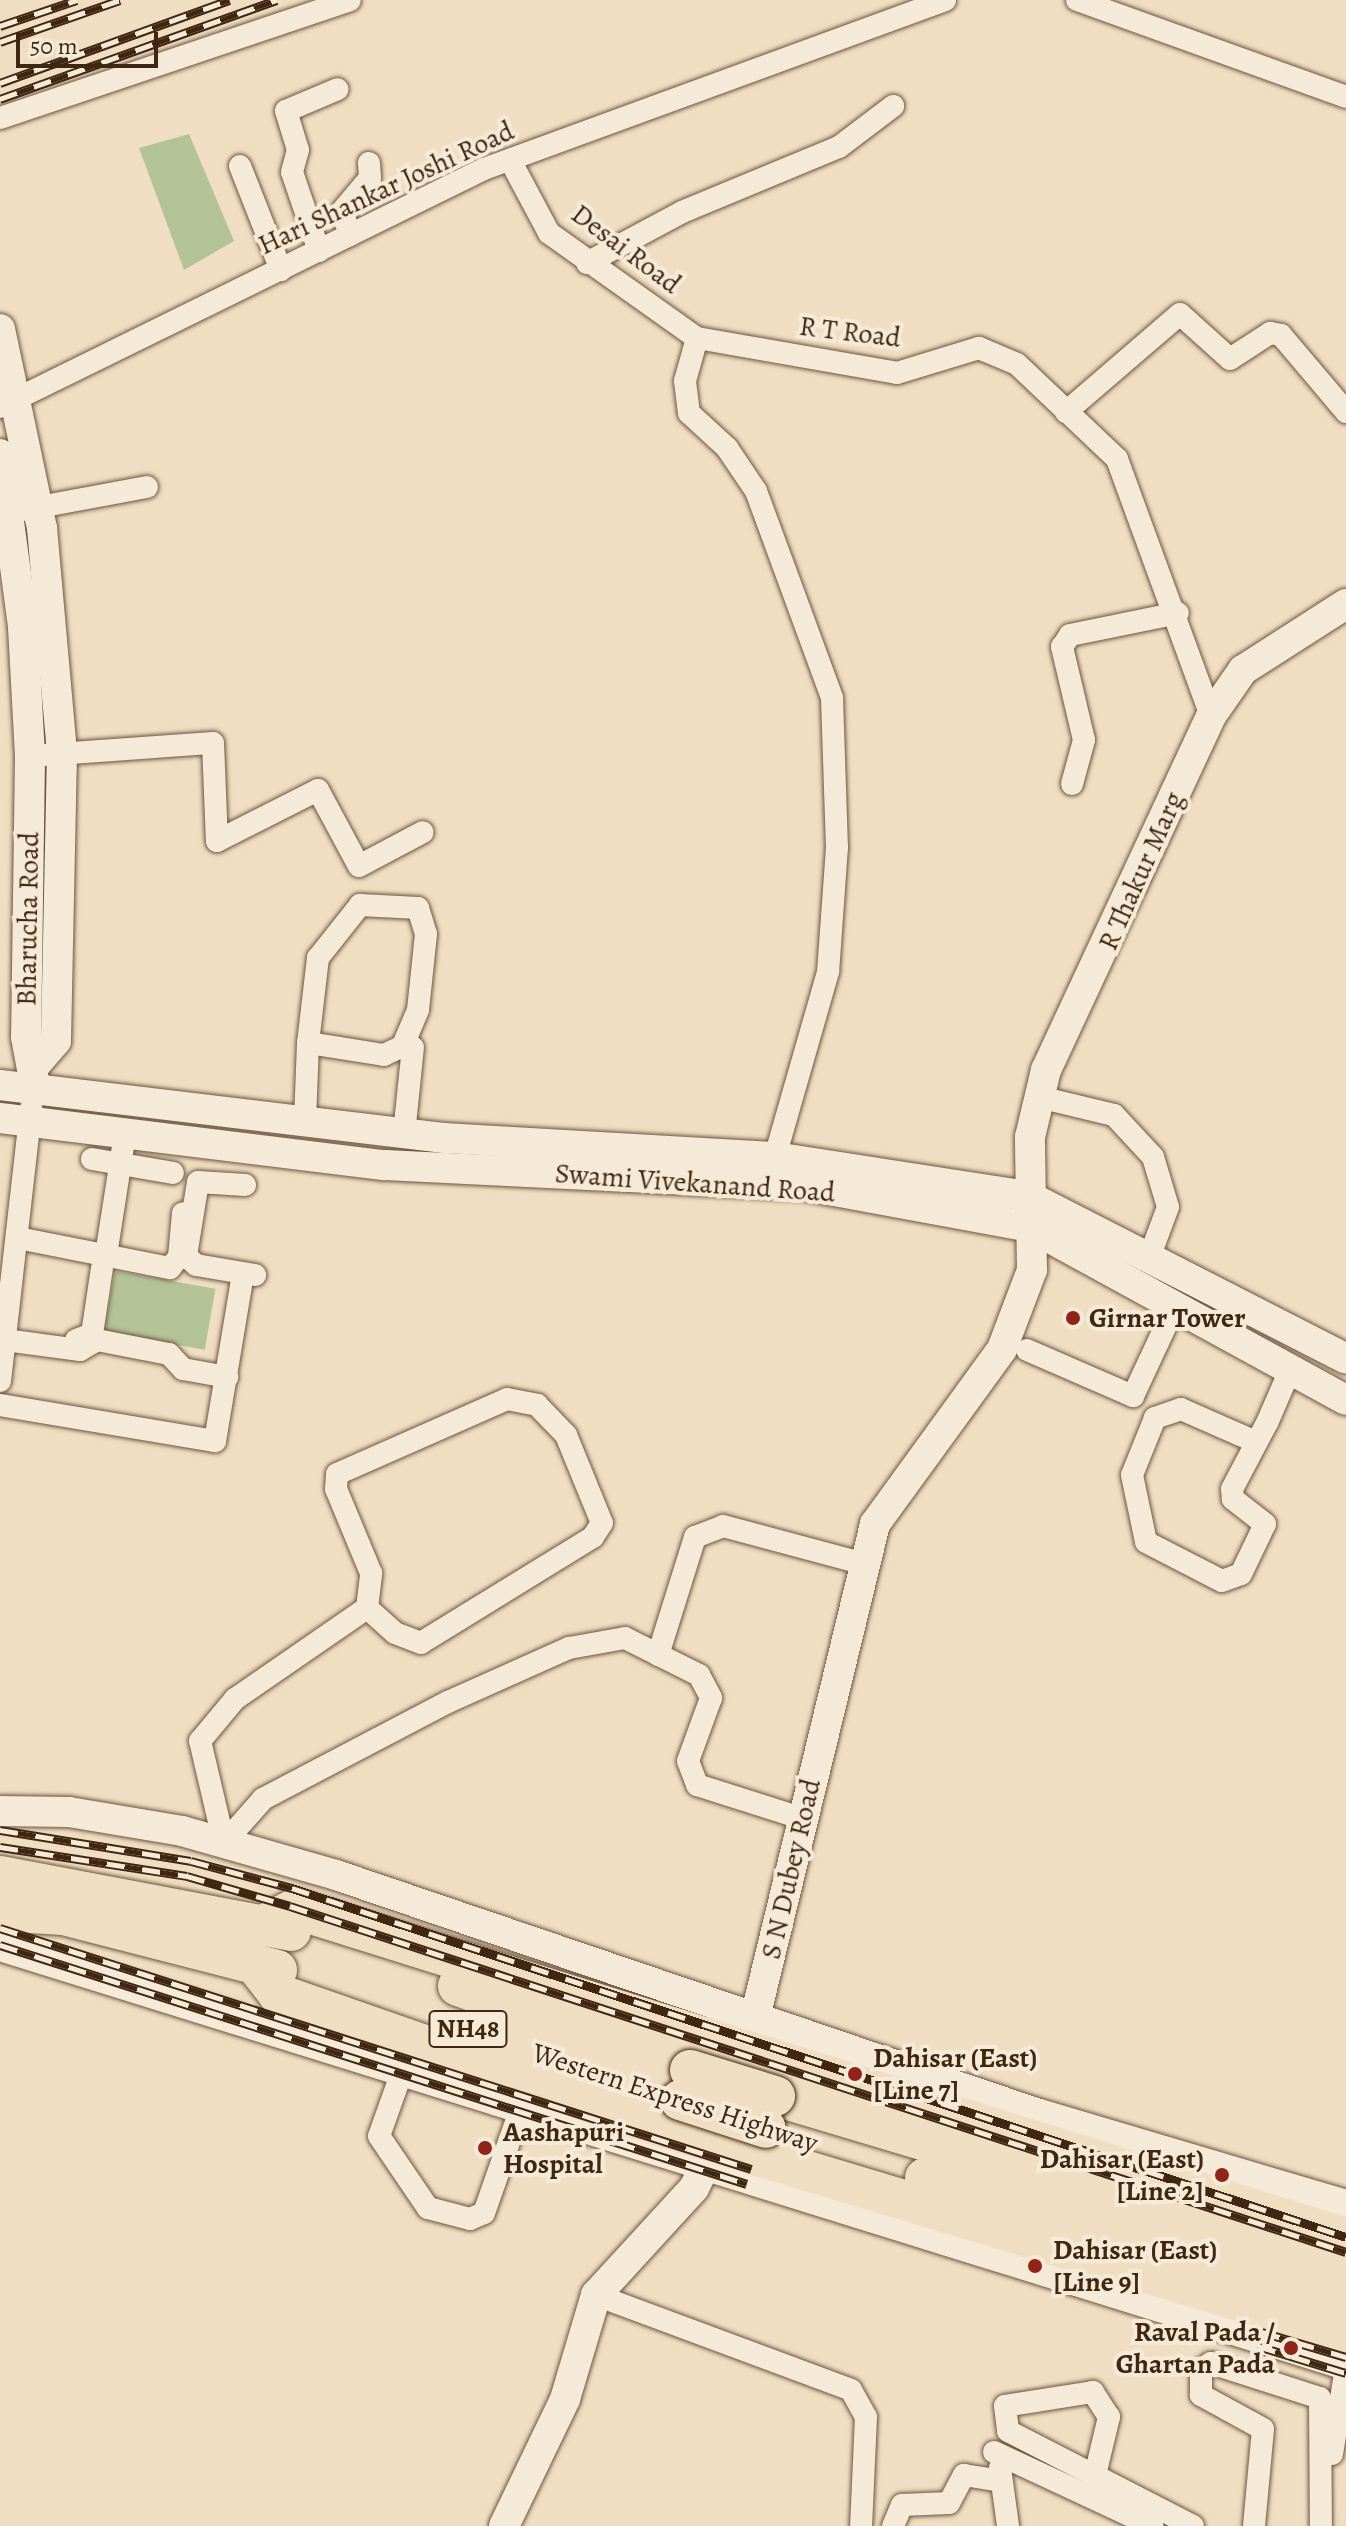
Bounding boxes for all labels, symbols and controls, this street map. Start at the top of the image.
scale bar [20,16,162,66]
text: 50 m [30,30,78,62]
street label: Hari Shankar Joshi Road [253,114,519,262]
street label: Desai Road [565,197,687,301]
street label: R T Road [797,309,903,355]
street label: R Thakur Marg [1091,787,1191,955]
street label: Bharucha Road [10,832,46,1006]
street label: Swami Vivekanand Road [554,1156,836,1210]
place label: Girnar Tower [1089,1301,1245,1335]
marker: Girnar Tower [1064,1309,1082,1327]
street label: S N Dubey Road [754,1776,828,1962]
road number: NH48 [428,2007,508,2051]
street label: Western Express Highway [528,2036,822,2160]
place label: Dahisar (East) [Line 7] [873,2041,1037,2107]
marker: Dahisar (East) [Line 7] [844,2063,866,2085]
place label: Aashapuri Hospital [503,2115,624,2181]
marker: Aashapuri Hospital [474,2137,496,2159]
place label: Dahisar (East) [Line 2] [1040,2142,1204,2208]
marker: Dahisar (East) [Line 2] [1211,2164,1233,2186]
place label: Dahisar (East) [Line 9] [1053,2233,1217,2299]
marker: Dahisar (East) [Line 9] [1024,2255,1046,2277]
place label: Raval Pada / Ghartan Pada [1116,2315,1275,2381]
marker: Raval Pada / Ghartan Pada [1282,2339,1300,2357]

